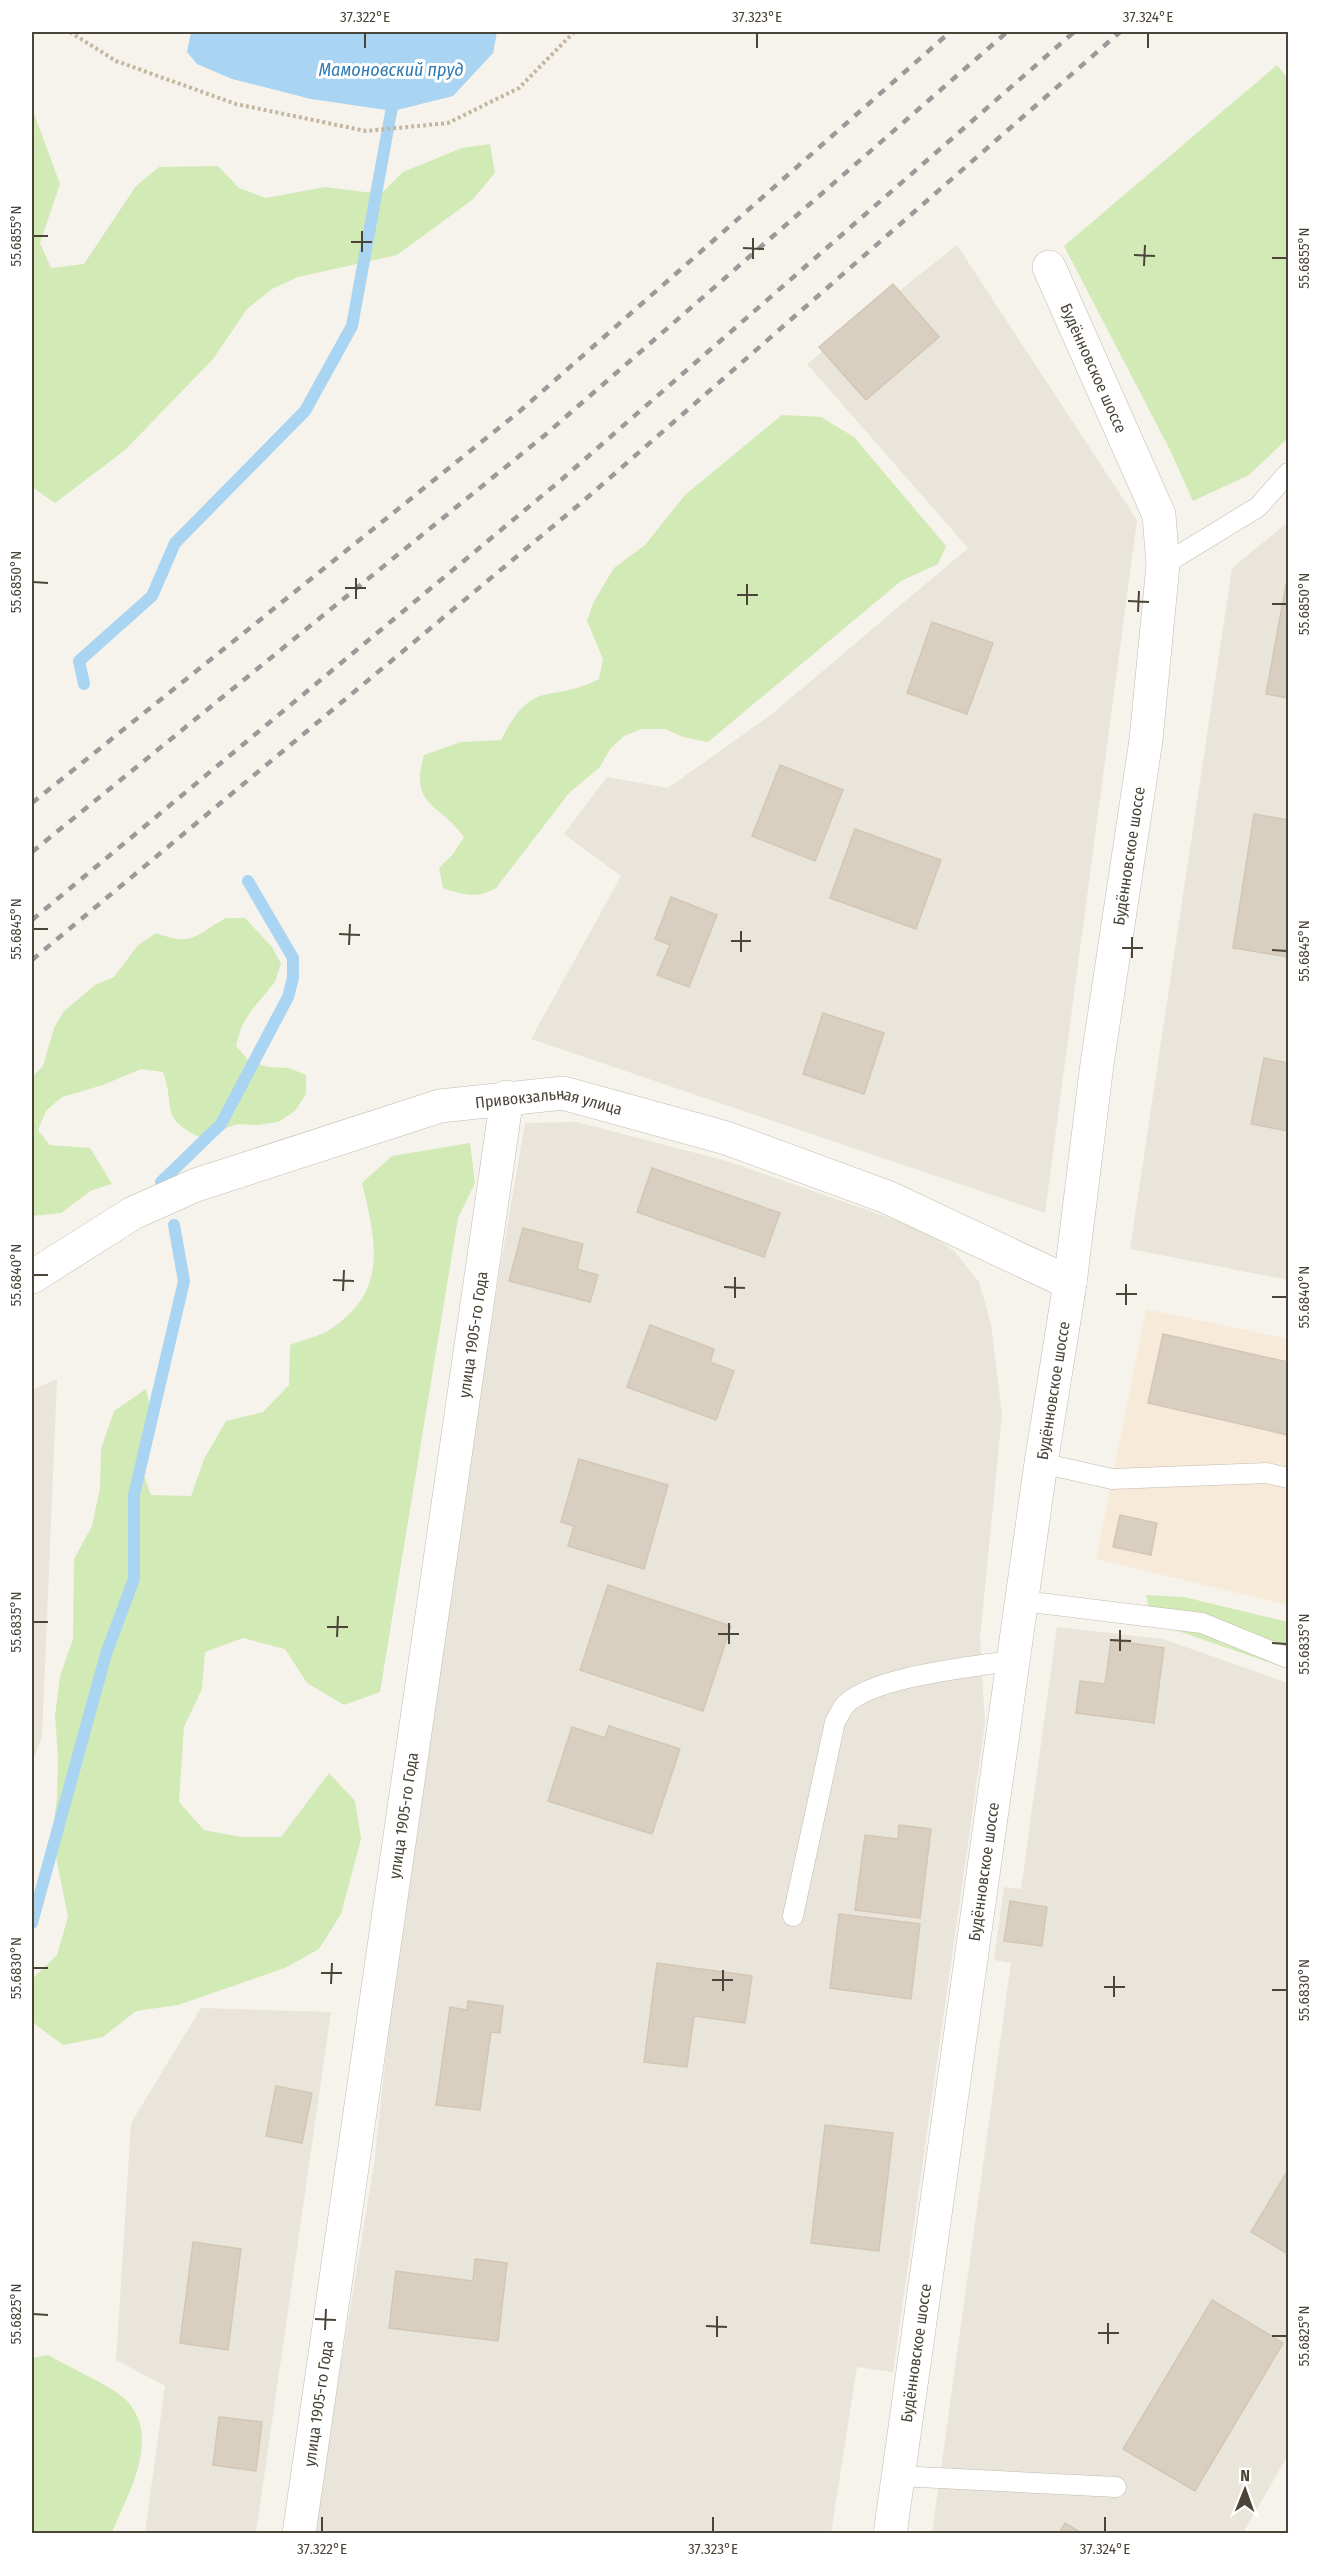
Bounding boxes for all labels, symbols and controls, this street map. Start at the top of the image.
text: 37.322°E [340,8,390,26]
text: 37.323°E [732,8,782,26]
text: 37.324°E [1123,8,1173,26]
water label: Мамоновский пруд [318,59,464,81]
text: 55.6855°N [7,205,25,267]
text: 55.6855°N [1295,227,1313,289]
street label: Будённовское шоссе [1056,300,1131,436]
text: 55.6850°N [7,551,25,613]
text: 55.6850°N [1295,573,1313,635]
street label: Будённовское шоссе [1109,785,1149,927]
text: 55.6845°N [7,898,25,960]
text: 55.6845°N [1295,920,1313,982]
street label: Привокзальная улица [474,1084,624,1119]
text: 55.6840°N [7,1244,25,1306]
text: 55.6840°N [1295,1266,1313,1328]
street label: улица 1905-го Года [455,1270,492,1399]
street label: Будённовское шоссе [1033,1320,1074,1461]
text: 55.6835°N [7,1591,25,1653]
text: 55.6835°N [1295,1613,1313,1675]
street label: улица 1905-го Года [385,1751,422,1880]
street label: Будённовское шоссе [965,1801,1003,1942]
text: 55.6830°N [7,1937,25,1999]
text: 55.6830°N [1295,1959,1313,2021]
street label: Будённовское шоссе [897,2282,935,2423]
text: 55.6825°N [7,2283,25,2345]
text: 55.6825°N [1295,2305,1313,2367]
street label: улица 1905-го Года [300,2339,337,2468]
north arrow [1215,2460,1275,2520]
text: N [1240,2466,1250,2485]
text: 37.322°E [297,2540,347,2558]
text: 37.323°E [688,2540,738,2558]
text: 37.324°E [1080,2540,1130,2558]

